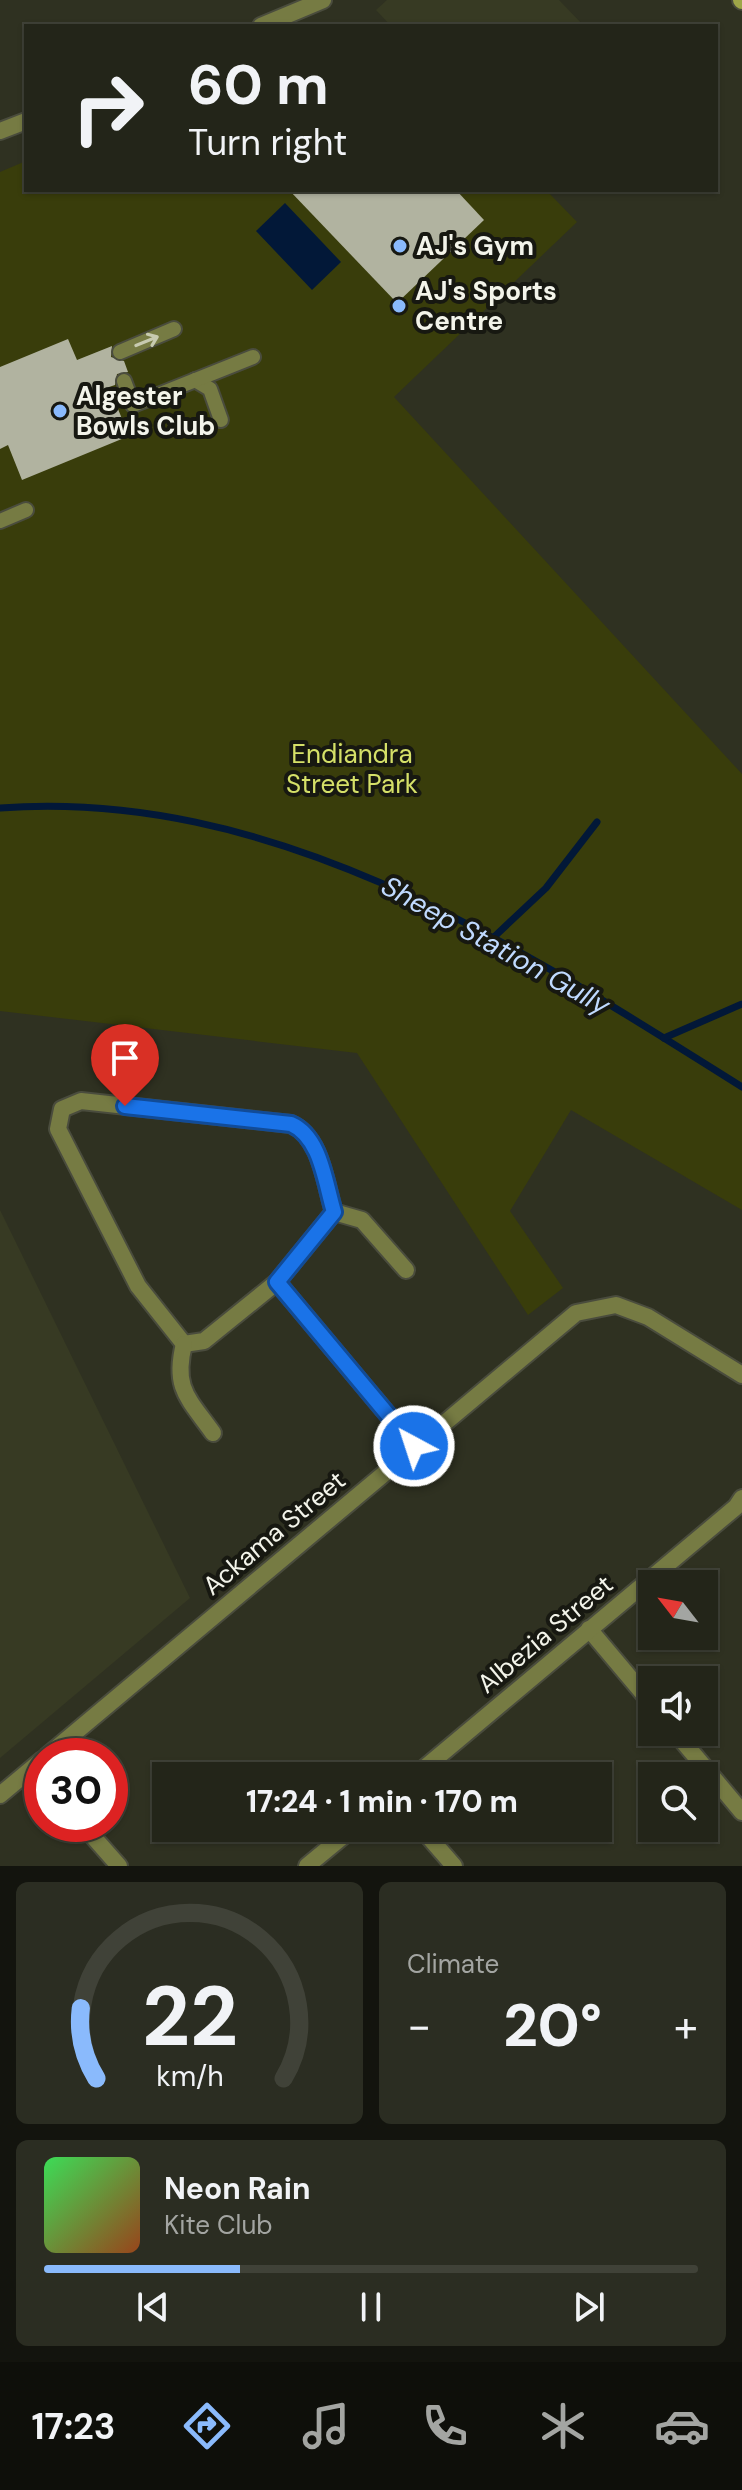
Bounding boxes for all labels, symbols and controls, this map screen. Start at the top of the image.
text: 60 m [188,48,329,121]
icon: right [56,56,160,160]
text: Turn right [188,119,347,166]
place label: AJ's Gym [416,229,534,263]
marker: AJ's Gym [391,237,409,255]
place label: AJ's Sports Centre [415,274,557,338]
marker: AJ's Sports Centre [390,297,408,315]
one-way arrow [134,332,159,347]
place label: Algester Bowls Club [76,379,215,443]
marker: Algester Bowls Club [51,402,69,420]
park label: Endiandra Street Park [286,737,418,801]
water label: Sheep Station Gully [375,867,618,1024]
pin [91,1024,159,1106]
icon: arrive [103,1036,147,1080]
position arrow [372,1404,456,1488]
street label: Ackama Street [195,1463,353,1603]
street label: Albezia Street [470,1567,620,1701]
north arrow [638,1570,718,1650]
map controls [638,1570,718,1842]
button: sound [638,1666,718,1746]
speed limit sign: 30 [24,1738,128,1842]
button: search [638,1762,718,1842]
text: 17:24 · 1 min · 170 m [246,1782,518,1821]
text: Climate [407,1947,499,1981]
text: 22 [142,1962,237,2071]
text: 20° [503,1986,602,2065]
text: − [407,1997,431,2055]
text: + [674,1997,698,2055]
text: km/h [156,2058,223,2095]
text: Neon Rain [164,2169,310,2208]
text: Kite Club [164,2208,273,2242]
icon: previous [131,2285,175,2329]
icon: pause [349,2285,393,2329]
icon: next [567,2285,611,2329]
icon: directions [179,2398,235,2454]
icon: music [298,2398,354,2454]
icon: phone [417,2398,473,2454]
icon: climate [535,2398,591,2454]
icon: car [654,2398,710,2454]
text: 17:23 [31,2403,116,2450]

